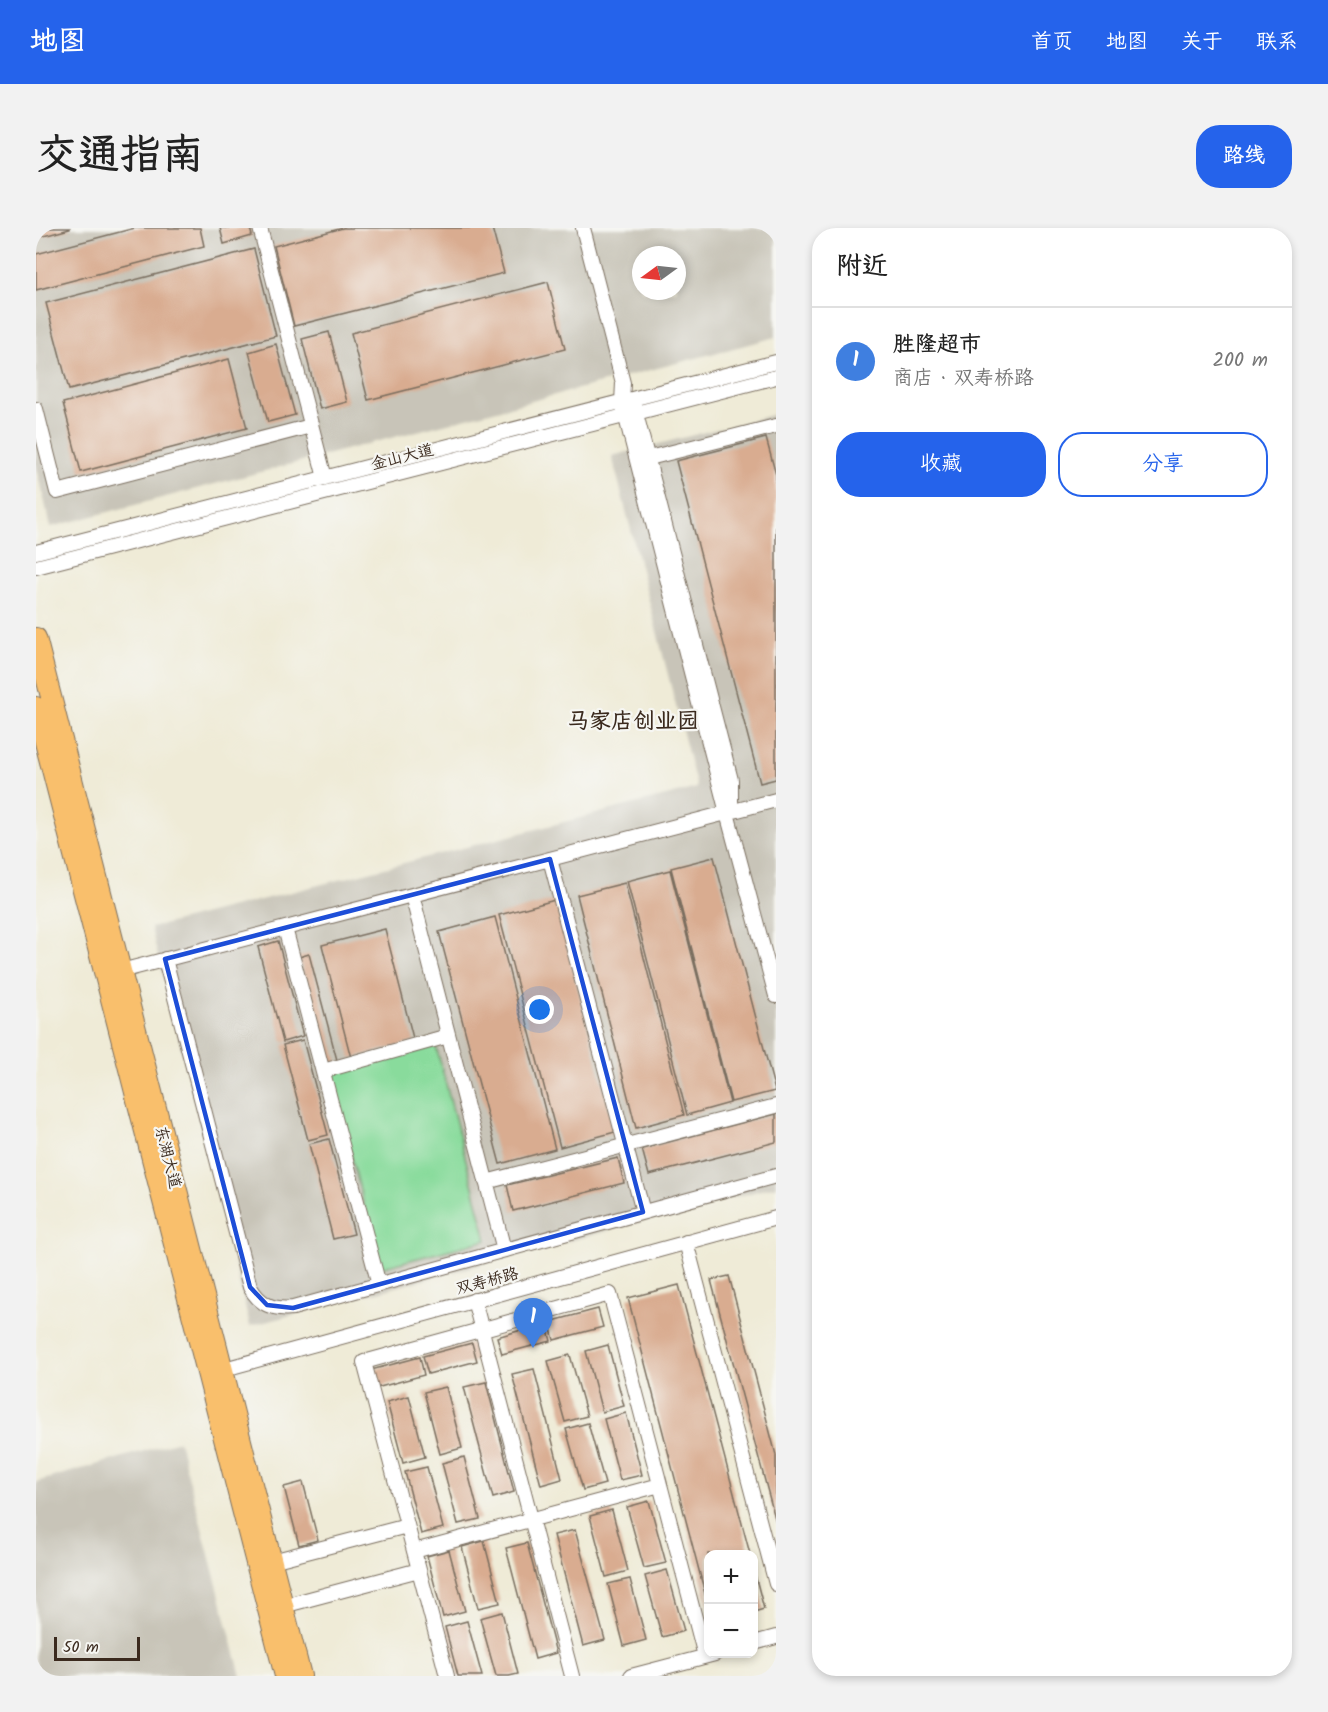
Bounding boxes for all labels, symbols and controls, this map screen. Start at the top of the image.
text: 地图 [30,20,86,65]
text: 首页 [1031,26,1073,59]
text: 地图 [1106,26,1148,59]
text: 关于 [1181,26,1223,59]
text: 联系 [1256,26,1298,59]
text: 交通指南 [36,123,204,190]
button: 路线 [1196,125,1292,188]
north arrow [632,246,686,300]
text: 附近 [836,246,888,288]
text: 胜隆超市 [893,328,981,363]
text: 1 [852,345,859,377]
text: 200 m [1212,345,1268,377]
text: 商店 · 双寿桥路 [893,363,1034,395]
button: 收藏 [836,432,1046,497]
button: 分享 [1058,432,1268,497]
street label: 金山大道 [368,438,436,477]
district label: 马家店创业园 [567,705,699,740]
your location [525,995,554,1024]
street label: 东湖大道 [148,1123,187,1191]
street label: 双寿桥路 [453,1261,522,1302]
pin: 1 [514,1298,552,1348]
map controls [704,1550,758,1658]
button: + [704,1550,758,1604]
button: − [704,1604,758,1658]
scale bar [54,1634,140,1662]
text: 50 m [63,1635,99,1660]

